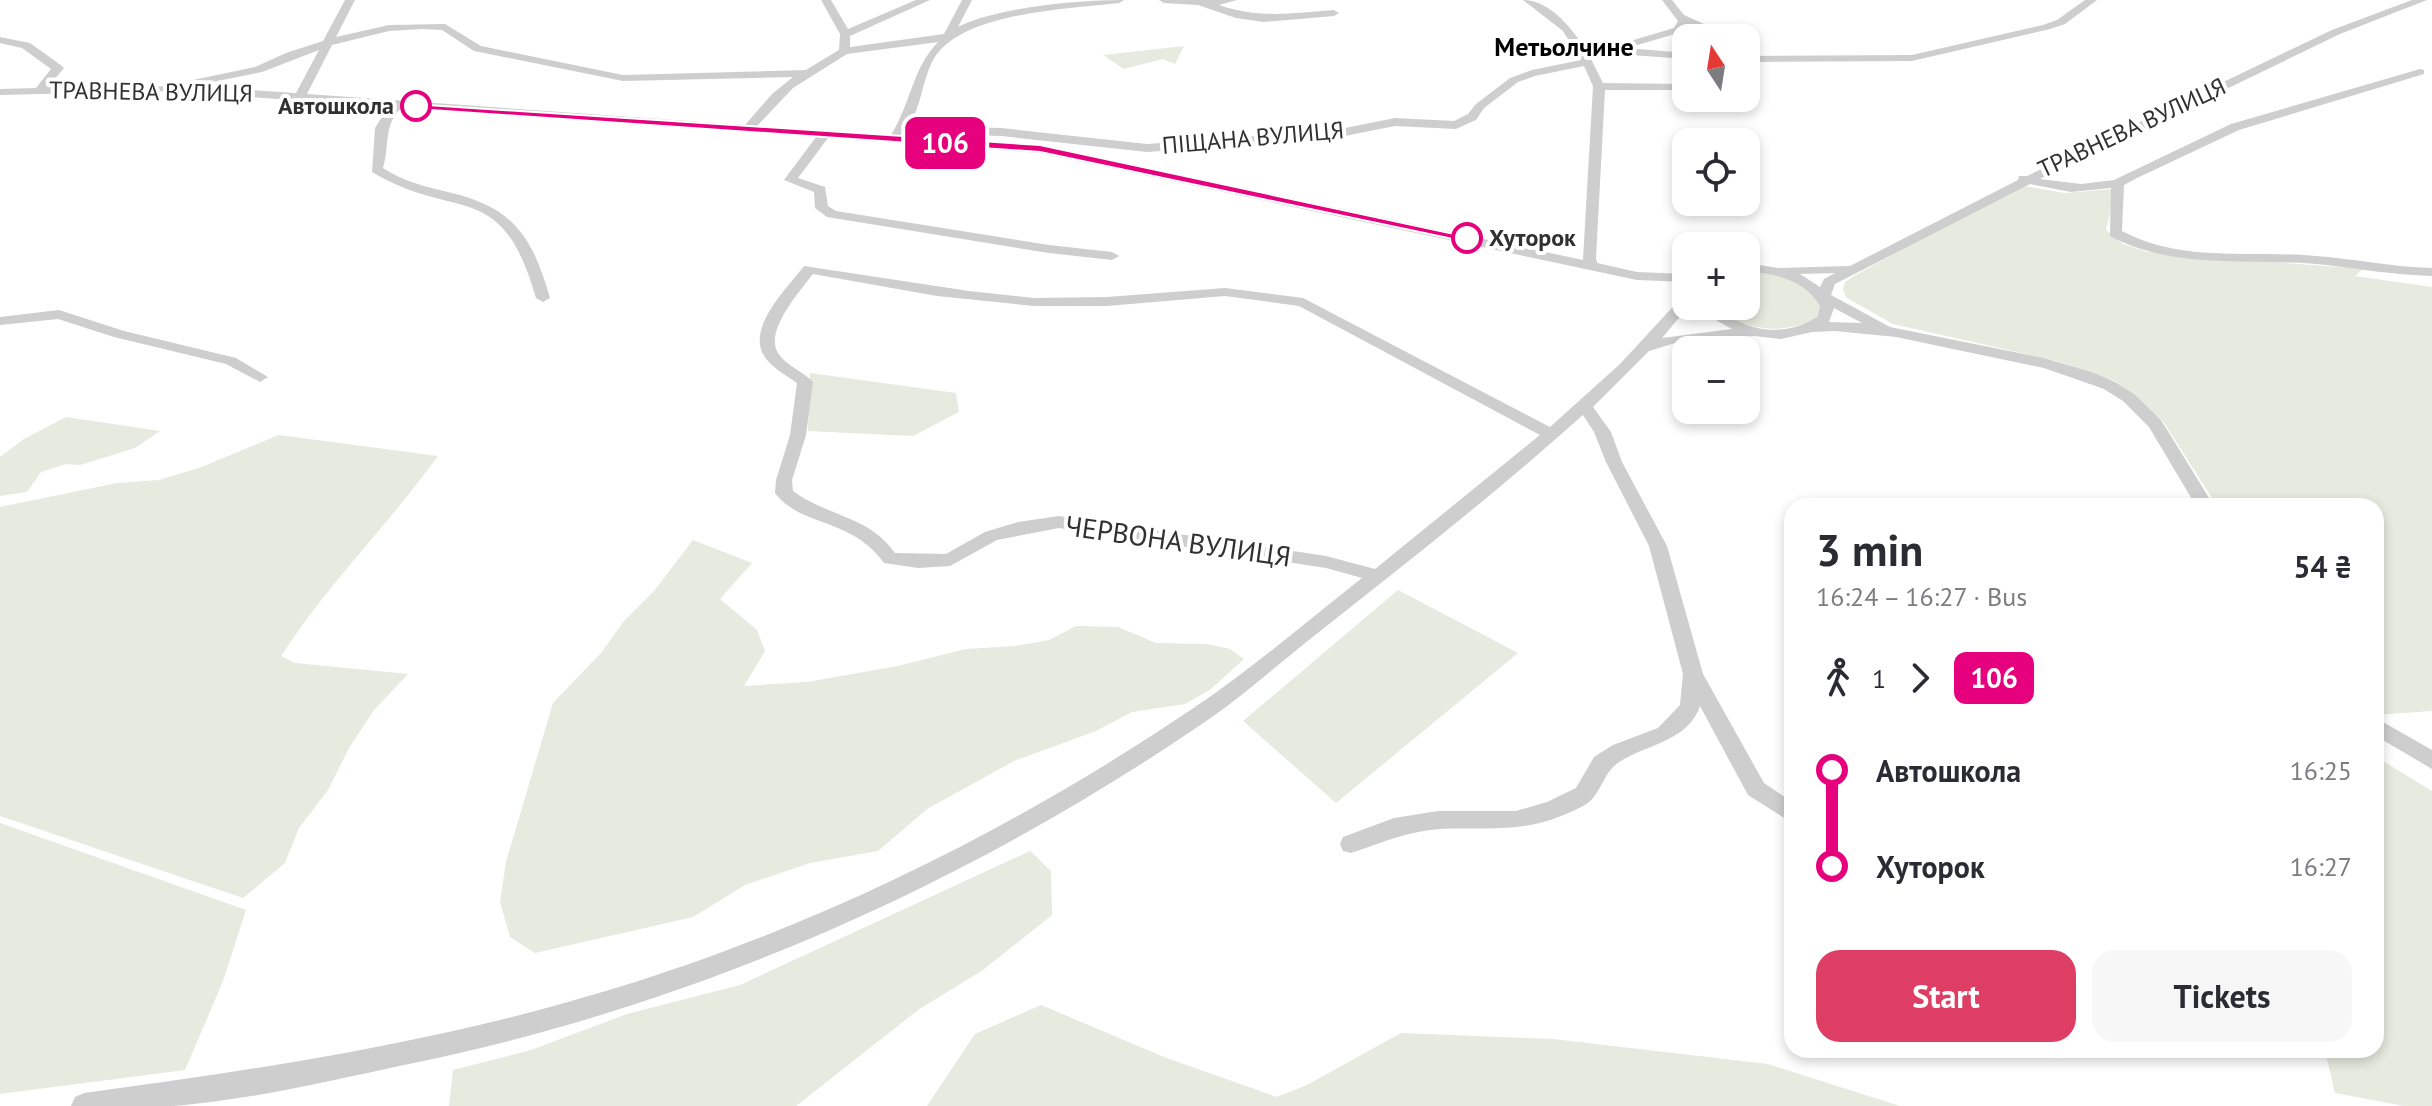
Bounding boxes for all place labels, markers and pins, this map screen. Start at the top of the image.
place label: Автошкола [278,90,394,121]
marker: Автошкола [401,91,431,121]
place label: Хуторок [1489,222,1576,253]
marker: Хуторок [1452,223,1482,253]

